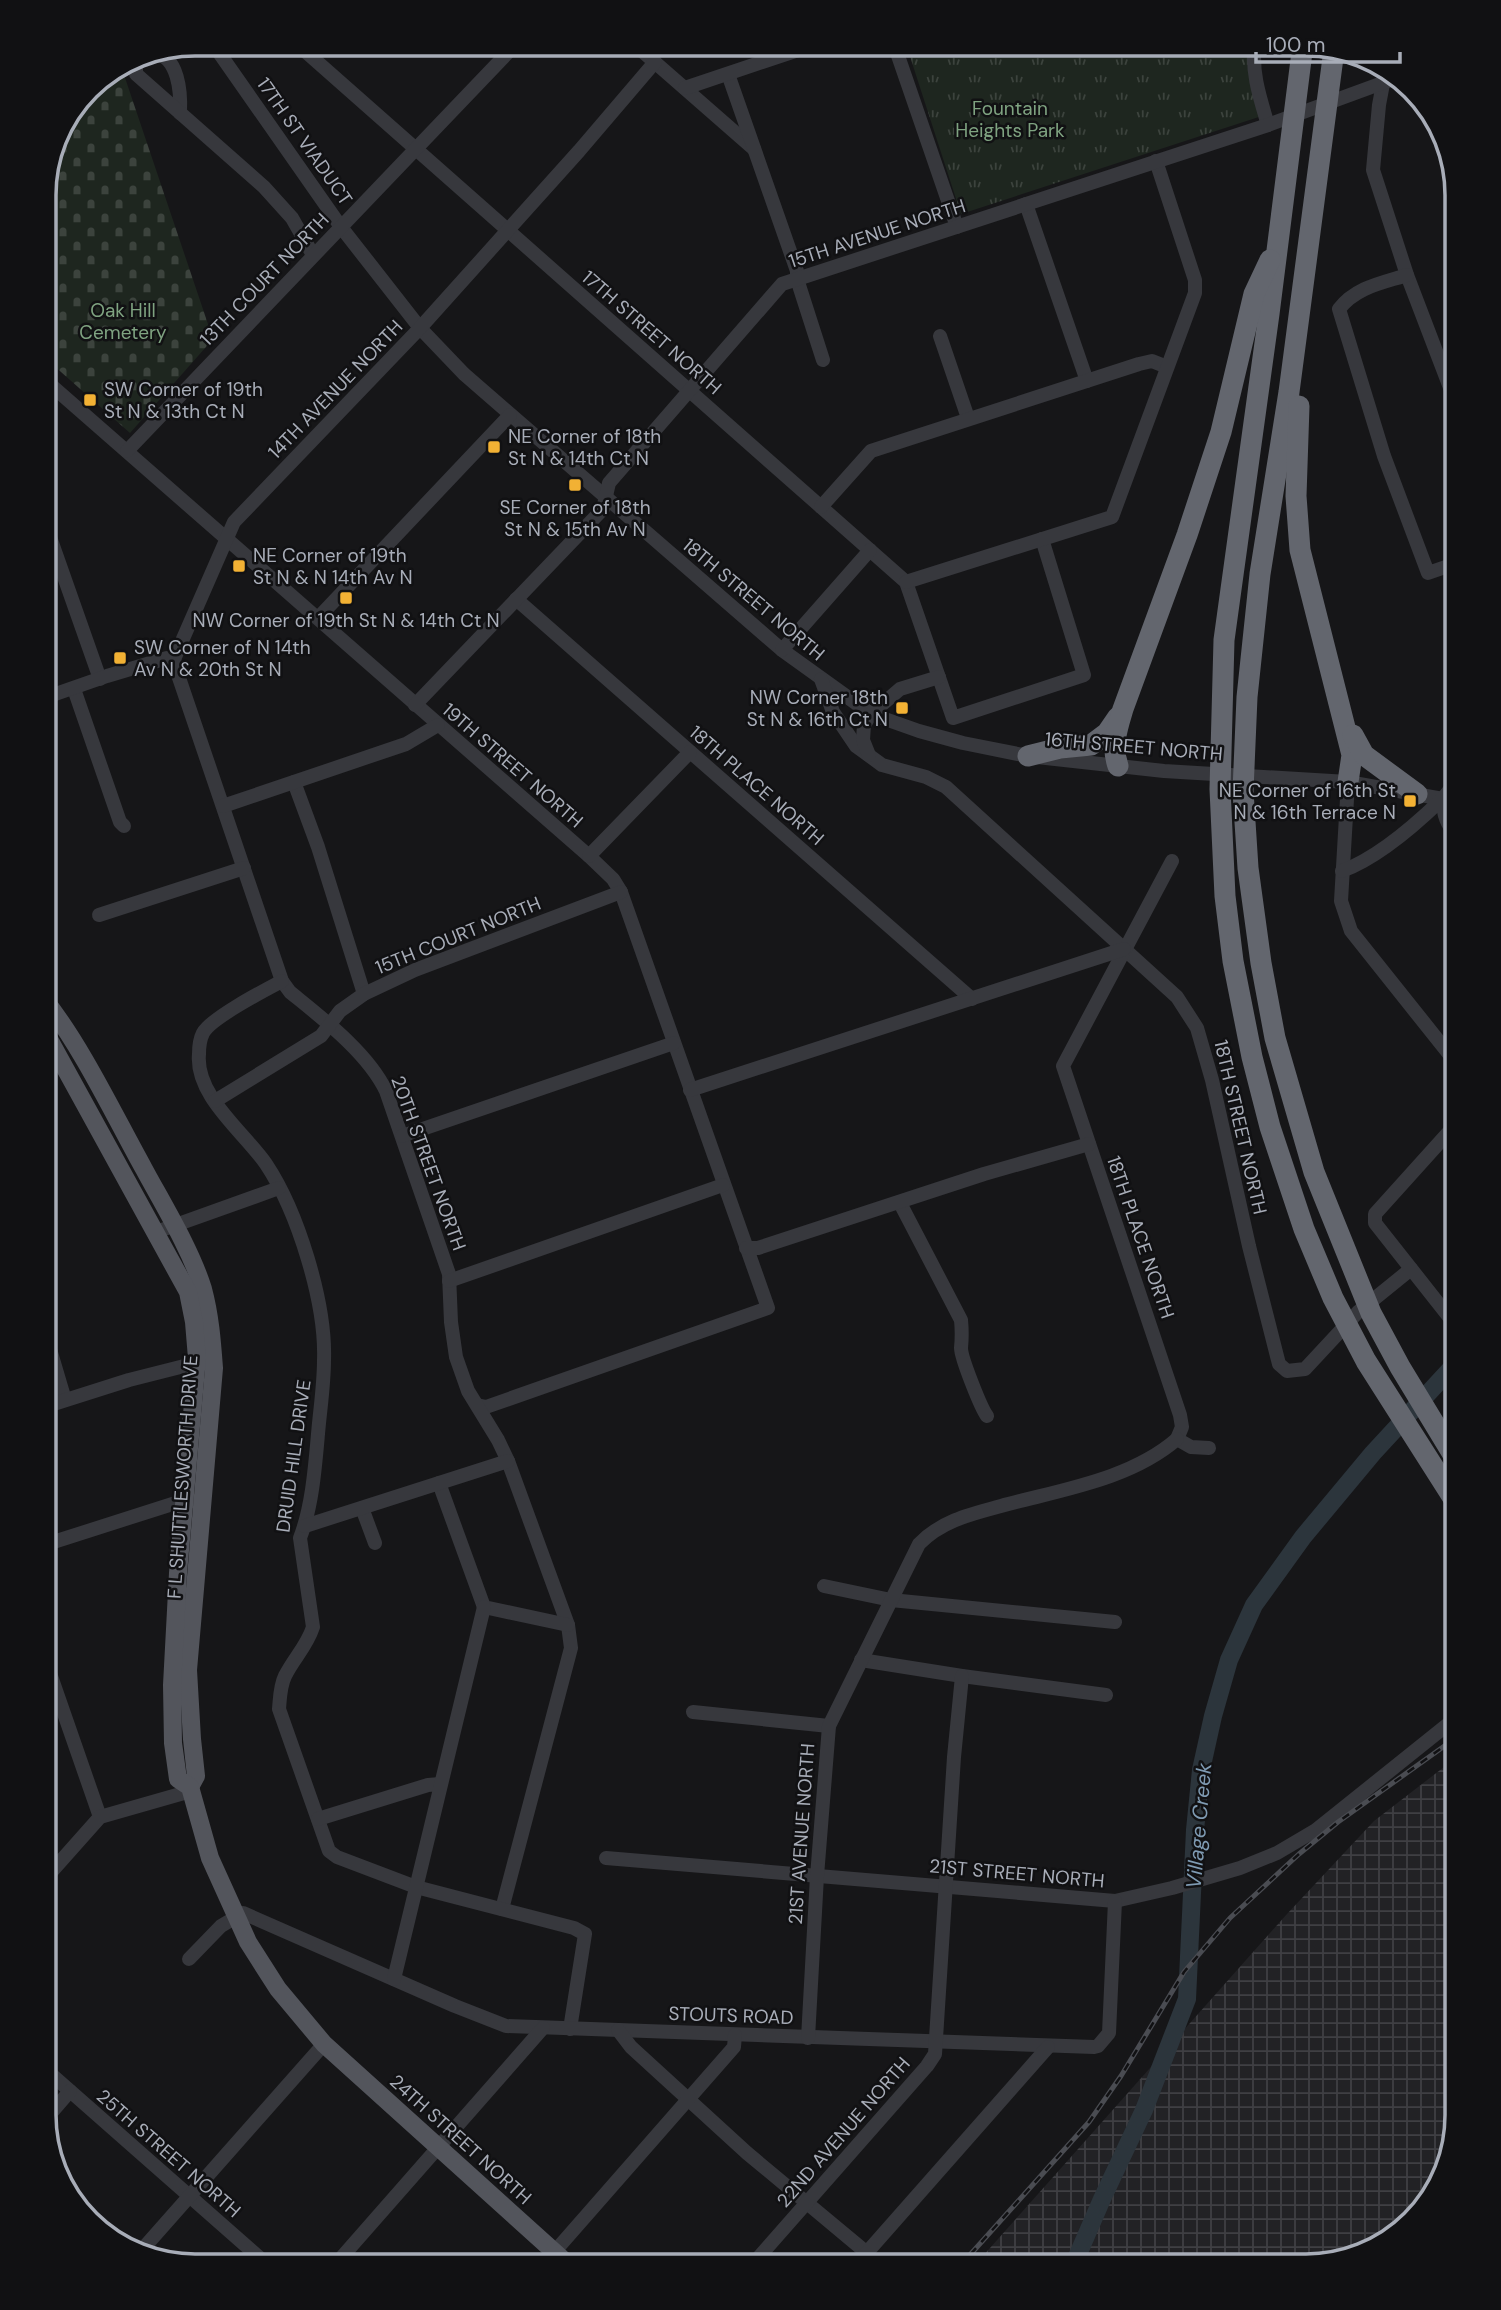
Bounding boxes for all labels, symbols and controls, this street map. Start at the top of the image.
scale bar [1256,21,1400,65]
text: 100 m [1266,31,1326,59]
street label: 17TH ST VIADUCT [251,73,358,210]
park label: Fountain Heights Park [955,96,1065,143]
street label: 15TH AVENUE NORTH [786,193,969,274]
street label: 13TH COURT NORTH [194,207,334,351]
street label: 17TH STREET NORTH [577,265,727,400]
park label: Oak Hill Cemetery [79,298,167,345]
street label: 14TH AVENUE NORTH [263,315,408,464]
place label: SW Corner of 19th St N & 13th Ct N [104,377,263,424]
marker: SW Corner of 19th St N & 13th Ct N [82,392,98,408]
place label: NE Corner of 18th St N & 14th Ct N [508,424,661,471]
marker: NE Corner of 18th St N & 14th Ct N [486,439,502,455]
marker: SE Corner of 18th St N & 15th Av N [567,477,583,493]
place label: SE Corner of 18th St N & 15th Av N [499,495,651,542]
street label: 18TH STREET NORTH [677,533,830,666]
place label: NE Corner of 19th St N & N 14th Av N [253,543,413,590]
marker: NE Corner of 19th St N & N 14th Av N [231,558,247,574]
marker: NW Corner of 19th St N & 14th Ct N [338,590,354,606]
place label: NW Corner of 19th St N & 14th Ct N [192,608,500,633]
place label: SW Corner of N 14th Av N & 20th St N [134,635,311,682]
marker: SW Corner of N 14th Av N & 20th St N [112,650,128,666]
place label: NW Corner 18th St N & 16th Ct N [747,685,888,732]
street label: 19TH STREET NORTH [437,697,588,833]
marker: NW Corner 18th St N & 16th Ct N [894,700,910,716]
street label: 18TH PLACE NORTH [684,720,829,851]
street label: 16TH STREET NORTH [1044,726,1224,767]
place label: NE Corner of 16th St N & 16th Terrace N [1219,778,1396,825]
marker: NE Corner of 16th St N & 16th Terrace N [1402,793,1418,809]
street label: 15TH COURT NORTH [372,891,545,980]
street label: 18TH STREET NORTH [1208,1038,1273,1217]
street label: 20TH STREET NORTH [385,1072,472,1254]
street label: 18TH PLACE NORTH [1101,1152,1180,1322]
street label: F L SHUTTLESWORTH DRIVE [162,1354,203,1600]
street label: DRUID HILL DRIVE [270,1378,317,1534]
street label: 21ST AVENUE NORTH [783,1743,820,1925]
water label: Village Creek [1180,1762,1218,1890]
street label: 21ST STREET NORTH [928,1853,1106,1894]
street label: STOUTS ROAD [668,2001,794,2030]
street label: 22ND AVENUE NORTH [771,2052,916,2213]
street label: 24TH STREET NORTH [384,2069,537,2210]
street label: 25TH STREET NORTH [91,2084,246,2223]

